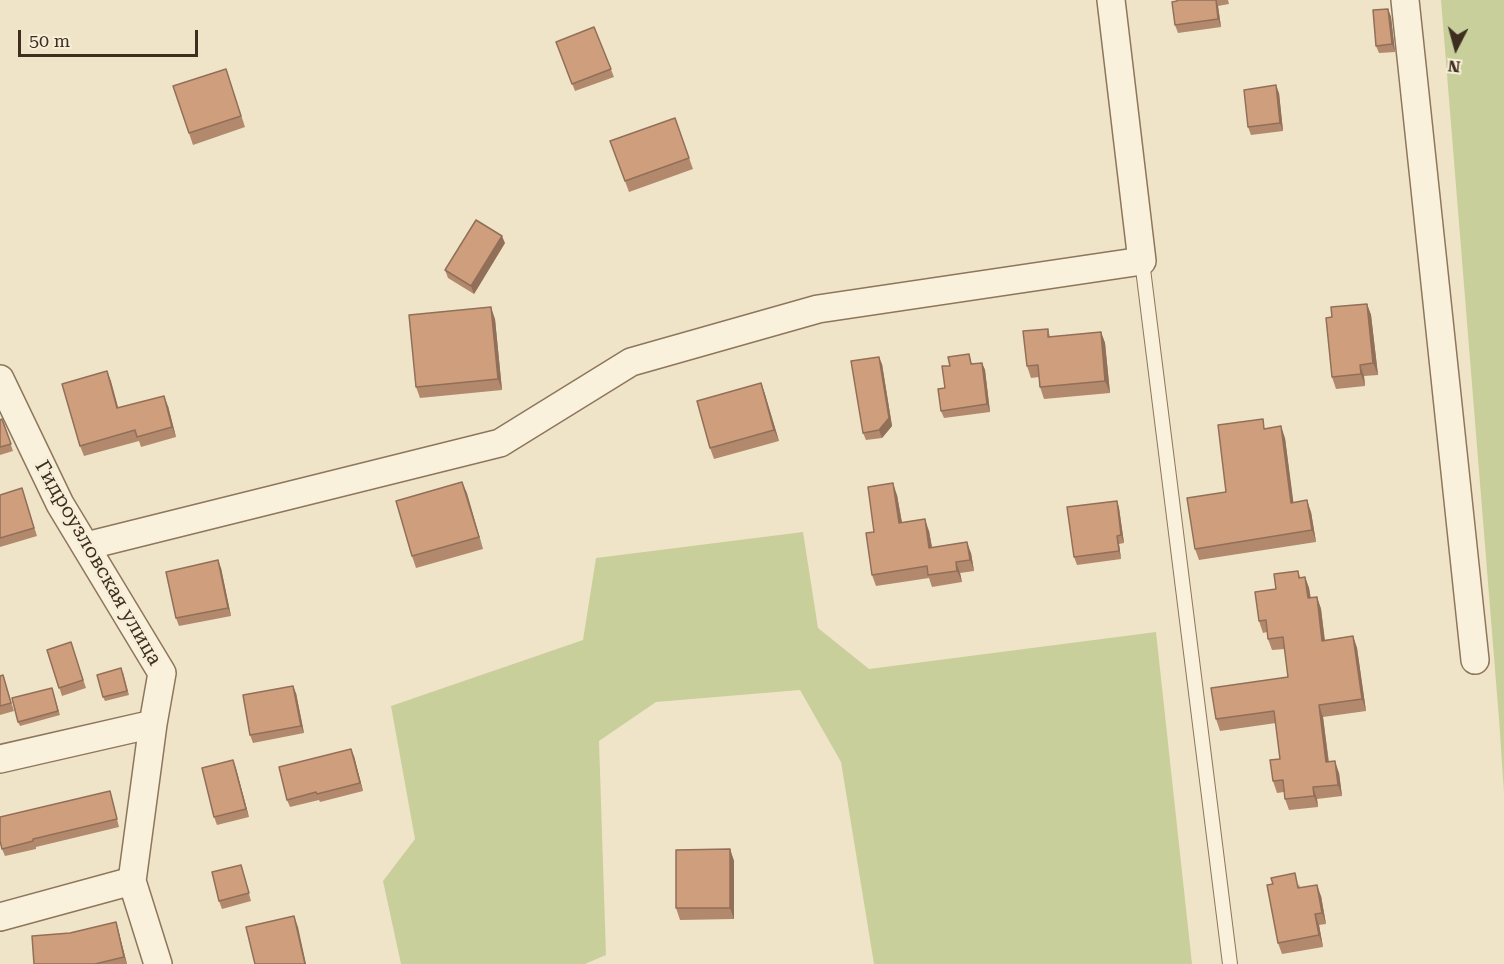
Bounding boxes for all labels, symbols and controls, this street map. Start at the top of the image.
scale bar [21,18,201,56]
north arrow [1426,18,1486,78]
text: 50 m [29,30,70,51]
text: N [1447,56,1461,76]
street label: Гидроузловская улица [29,456,167,670]

